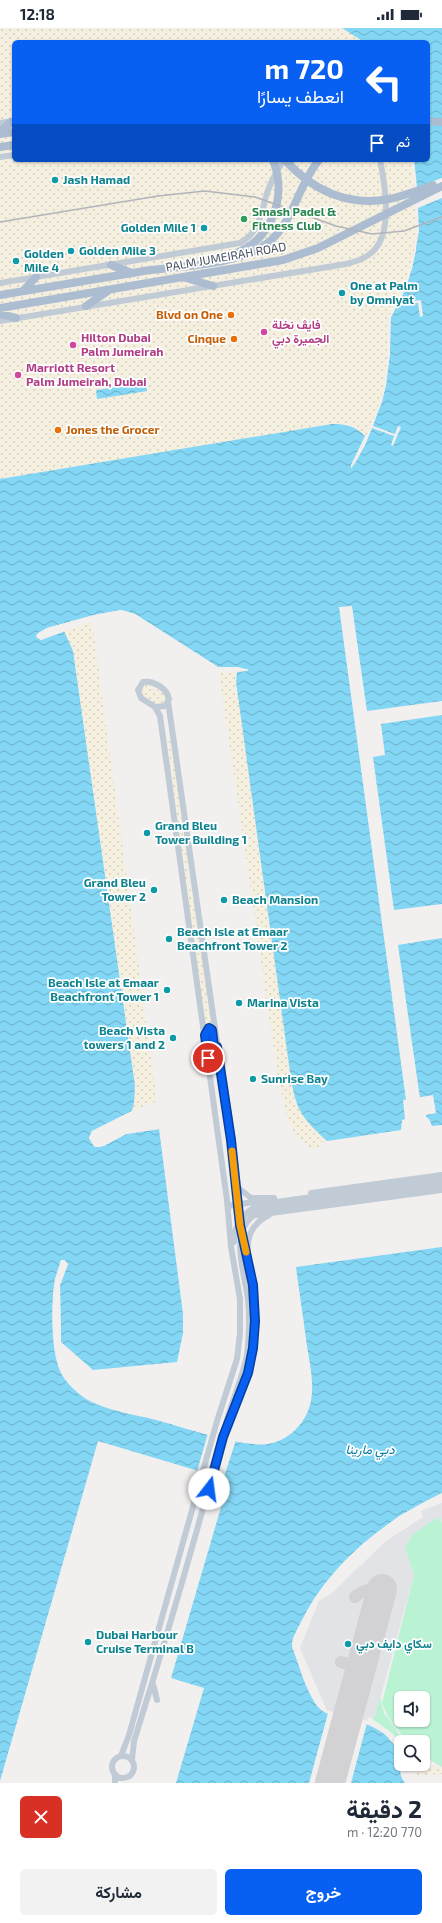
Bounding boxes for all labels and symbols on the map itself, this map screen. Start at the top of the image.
place label: Jash Hamad [63,172,130,186]
marker: Jash Hamad [50,175,60,185]
place label: Smash Padel & Fitness Club [252,204,336,232]
marker: Smash Padel & Fitness Club [239,214,249,224]
place label: Golden Mile 1 [121,220,196,234]
marker: Golden Mile 1 [199,223,209,233]
street label: PALM JUMEIRAH ROAD [164,239,287,274]
place label: Golden Mile 3 [79,243,156,257]
place label: Golden Mile 4 [24,246,64,274]
marker: Golden Mile 3 [66,246,76,256]
marker: Golden Mile 4 [11,256,21,266]
place label: One at Palm by Omniyat [350,278,418,307]
marker: One at Palm by Omniyat [337,288,347,298]
place label: Blvd on One [156,307,223,321]
marker: Blvd on One [226,310,236,320]
place label: فايڤ نخلة الجميرة دبي [272,317,329,349]
marker: فايڤ نخلة الجميرة دبي [259,327,269,337]
place label: Hilton Dubai Palm Jumeirah [81,330,163,358]
place label: Cinque [187,331,226,345]
marker: Cinque [229,334,239,344]
marker: Hilton Dubai Palm Jumeirah [68,340,78,350]
place label: Marriott Resort Palm Jumeirah, Dubai [26,360,147,388]
marker: Marriott Resort Palm Jumeirah, Dubai [13,370,23,380]
place label: Jones the Grocer [66,422,160,436]
marker: Jones the Grocer [53,425,63,435]
place label: Grand Bleu Tower Building 1 [155,818,247,846]
marker: Grand Bleu Tower Building 1 [142,828,152,838]
place label: Grand Bleu Tower 2 [84,875,146,903]
marker: Grand Bleu Tower 2 [149,885,159,895]
place label: Beach Mansion [232,892,318,906]
marker: Beach Mansion [219,895,229,905]
place label: Beach Isle at Emaar Beachfront Tower 2 [177,924,288,952]
marker: Beach Isle at Emaar Beachfront Tower 2 [164,934,174,944]
place label: Beach Isle at Emaar Beachfront Tower 1 [48,975,159,1003]
marker: Beach Isle at Emaar Beachfront Tower 1 [162,985,172,995]
place label: Marina Vista [247,995,319,1009]
marker: Marina Vista [234,998,244,1008]
place label: Beach Vista towers 1 and 2 [84,1023,165,1051]
marker: Beach Vista towers 1 and 2 [168,1033,178,1043]
pin [191,1041,225,1075]
place label: Sunrise Bay [261,1071,328,1086]
marker: Sunrise Bay [248,1074,258,1084]
water label: دبي مارينا [345,1441,395,1460]
position arrow [188,1468,230,1510]
place label: Dubai Harbour Cruise Terminal B [96,1627,194,1655]
place label: سكاي دايف دبي [356,1636,432,1654]
marker: Dubai Harbour Cruise Terminal B [83,1637,93,1647]
marker: سكاي دايف دبي [343,1639,353,1649]

